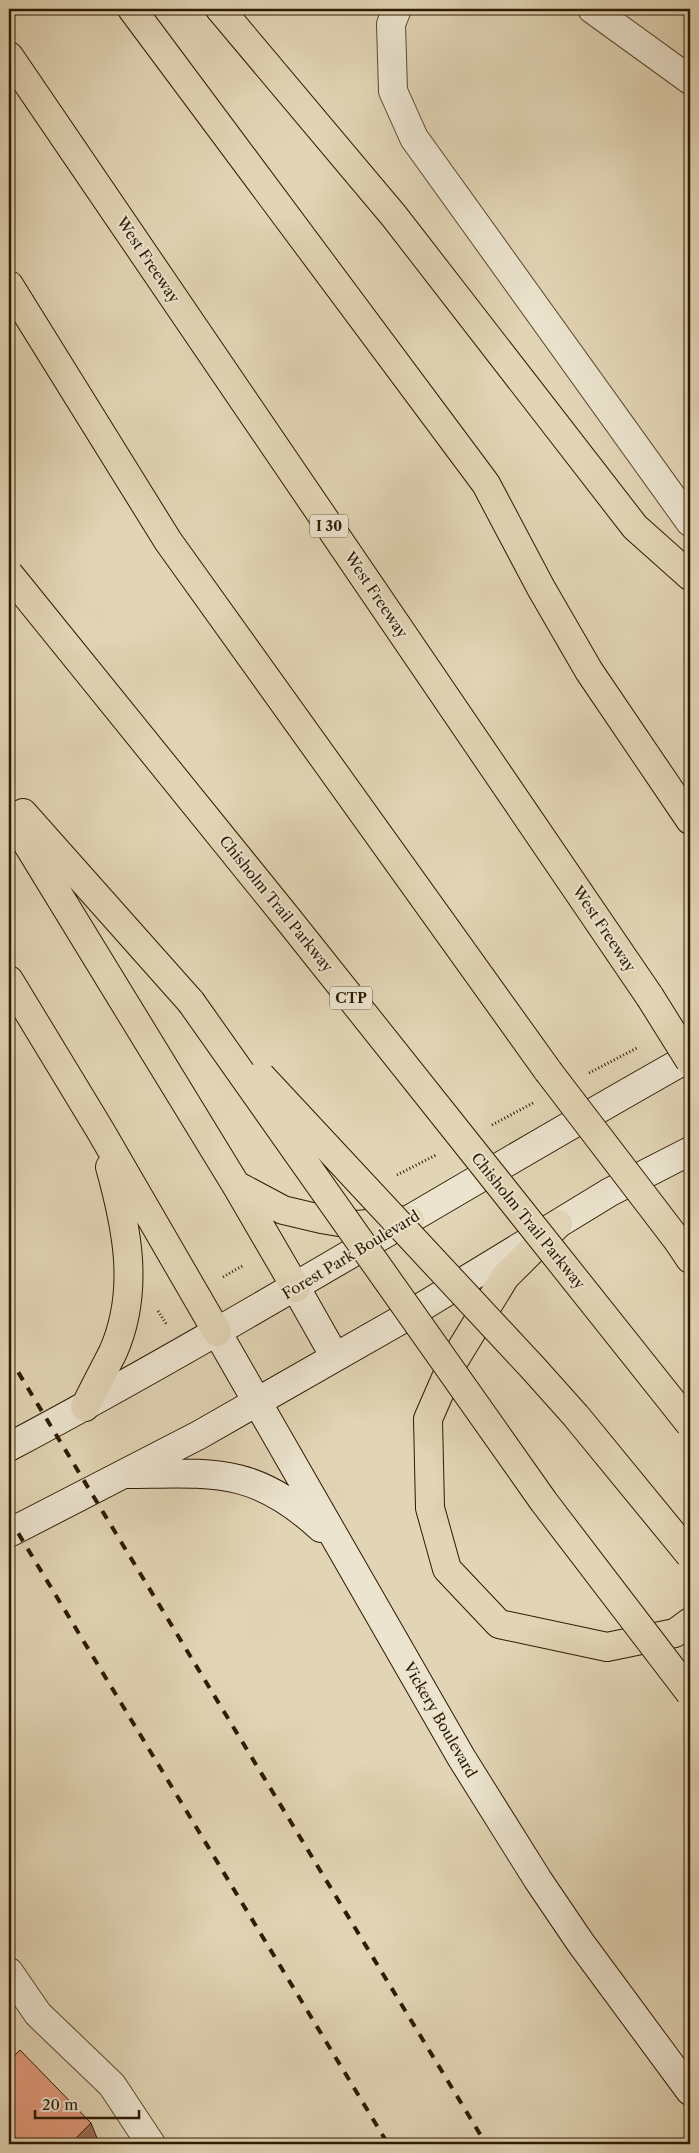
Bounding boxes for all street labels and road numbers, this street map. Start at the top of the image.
street label: West Freeway [112,212,184,307]
road number: I 30 [310,514,348,538]
street label: West Freeway [340,547,412,642]
street label: Chisholm Trail Parkway [215,832,338,976]
street label: West Freeway [568,881,640,976]
road number: CTP [330,986,372,1010]
street label: Chisholm Trail Parkway [467,1149,590,1293]
street label: Forest Park Boulevard [278,1206,423,1303]
street label: Vickery Boulevard [399,1658,481,1781]

